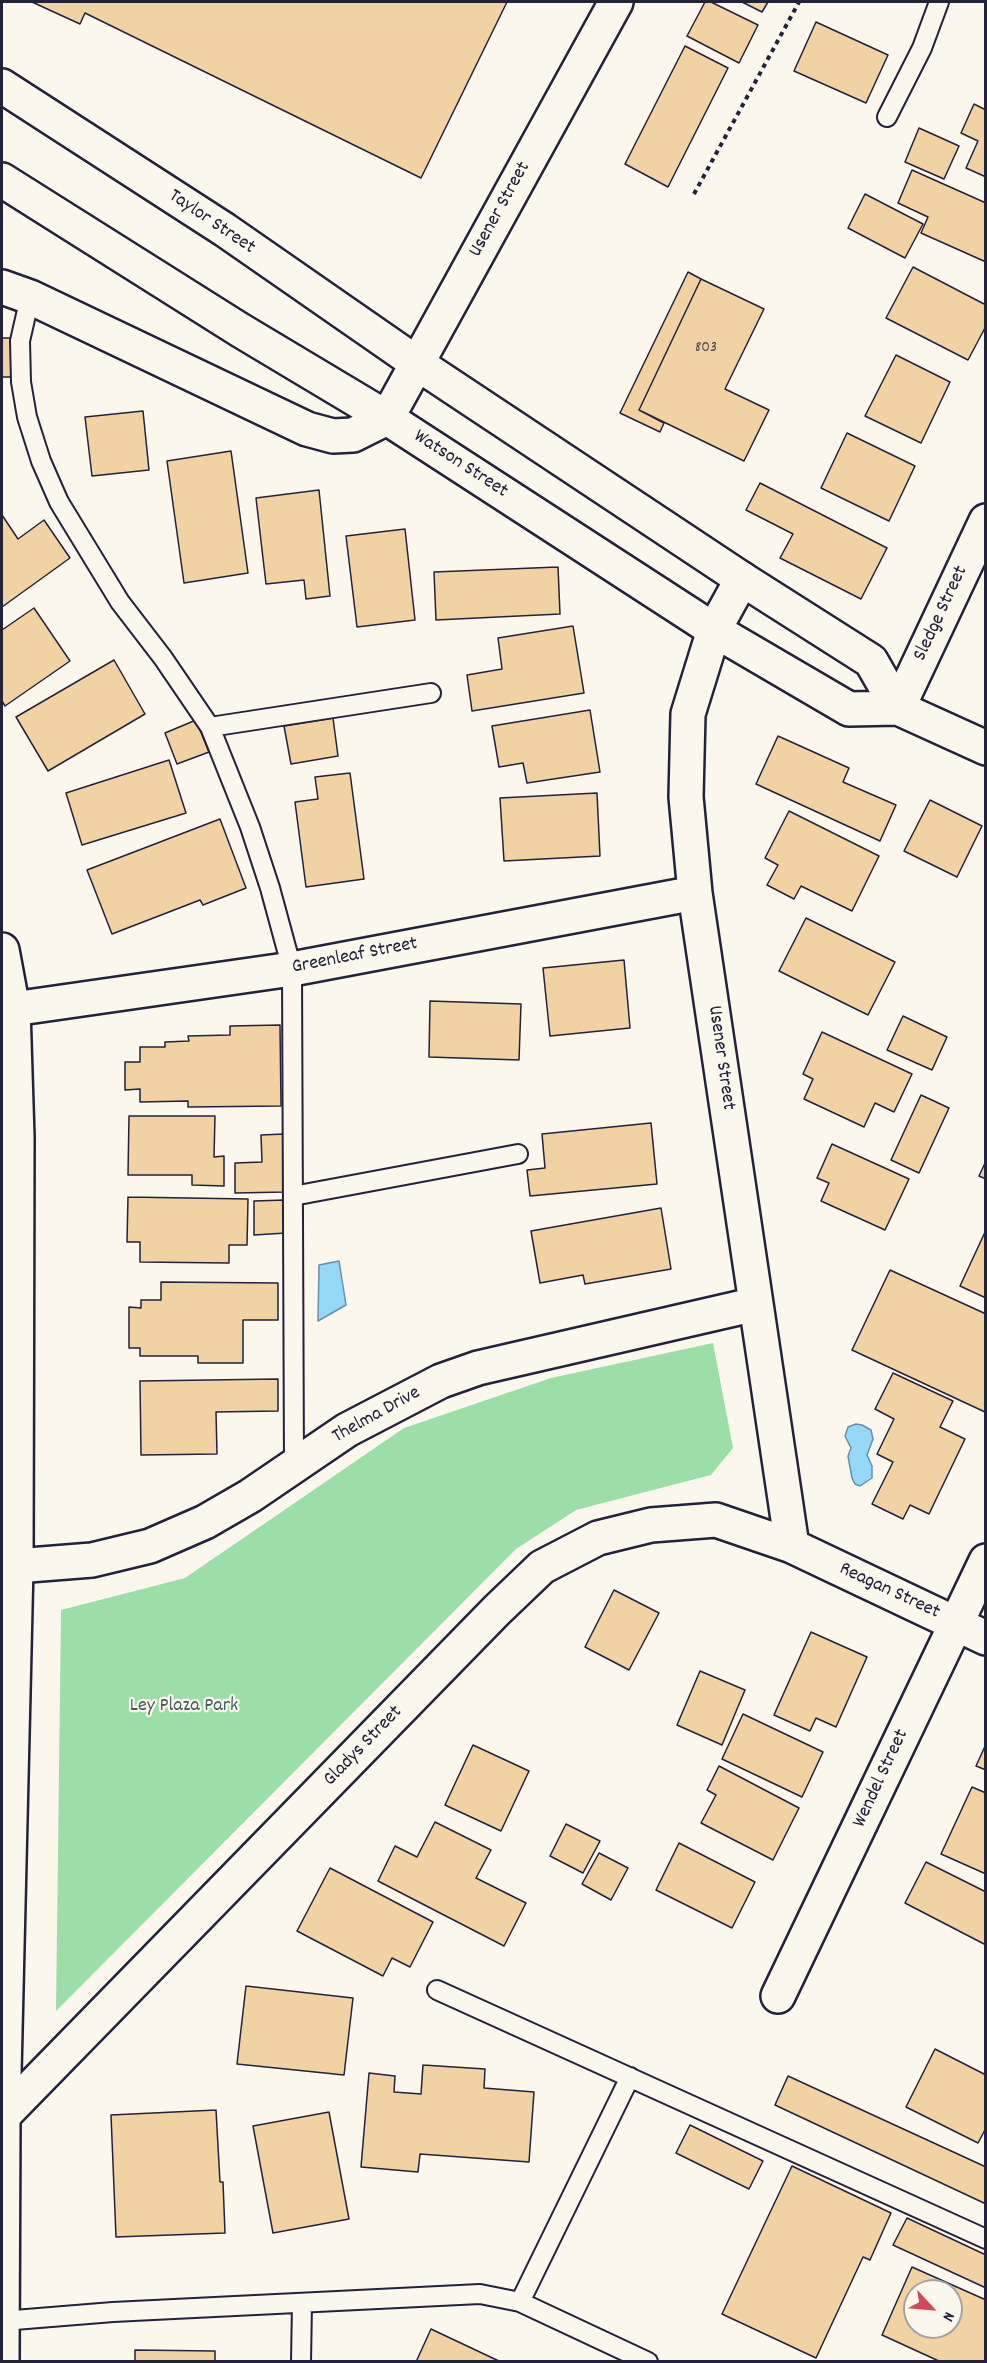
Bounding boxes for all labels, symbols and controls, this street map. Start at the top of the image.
street label: Usener Street [465,158,537,262]
street label: Taylor Street [163,185,259,261]
house number: 803 [695,339,717,359]
street label: Watson Street [408,426,512,504]
street label: Sledge Street [909,562,975,666]
street label: Greenleaf Street [290,933,420,981]
street label: Usener Street [701,1004,739,1112]
street label: Thelma Drive [329,1382,425,1450]
street label: Reagan Street [835,1558,943,1626]
park label: Ley Plaza Park [130,1695,238,1719]
street label: Gladys Street [319,1702,409,1792]
street label: Wendel Street [849,1726,915,1832]
north arrow [903,2279,963,2339]
text: N [936,2308,960,2325]

